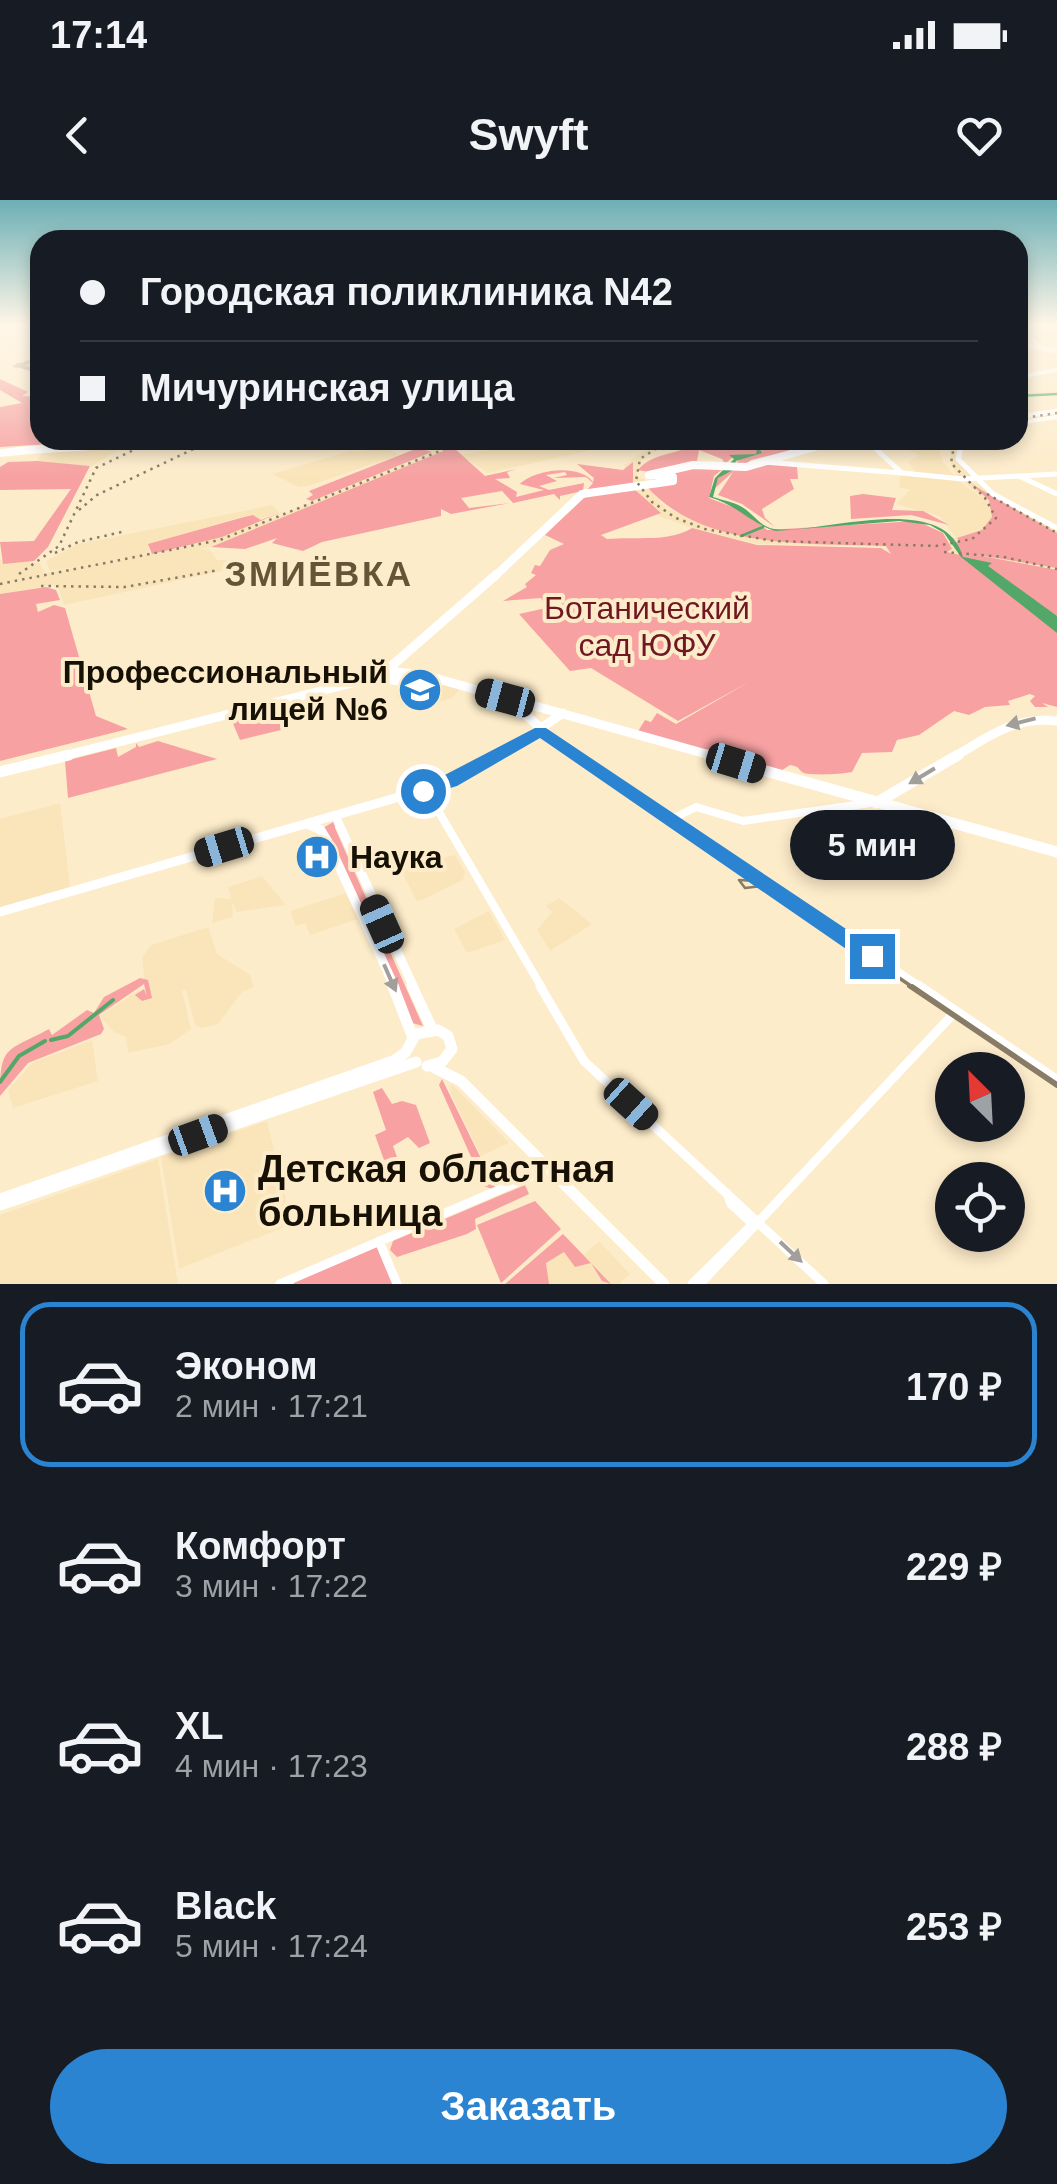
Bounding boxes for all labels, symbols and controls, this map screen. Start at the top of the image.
text: 17:14 [50,14,147,56]
icon: back [50,108,105,163]
icon: heart [952,108,1007,163]
text: Swyft [468,109,589,160]
text: Городская поликлиника N42 [140,271,673,313]
text: Мичуринская улица [140,367,514,409]
district label: ЗМИЁВКА [224,554,414,593]
park label: Ботанический сад ЮФУ [544,590,750,663]
place label: Профессиональный лицей №6 [63,654,388,727]
school or university icon: Профессиональный лицей №6 [397,667,443,713]
car [472,676,538,720]
one-way arrow [1006,715,1037,730]
car [703,740,769,786]
one-way arrow [908,767,936,784]
route start [401,769,446,814]
callout: 5 мин [790,811,954,881]
car [191,824,257,870]
text: 5 мин [828,827,917,863]
hospital icon: Наука [294,834,340,880]
place label: Наука [350,839,443,875]
car [356,890,408,958]
route end [850,934,895,979]
one-way arrow [382,963,398,993]
north arrow [935,1052,1025,1142]
map controls [935,1052,1025,1252]
car [599,1073,663,1135]
car [165,1111,231,1159]
place label: Детская областная больница [258,1148,615,1234]
button: locate [935,1162,1025,1252]
hospital icon: Детская областная больница [202,1168,248,1214]
one-way arrow [778,1240,802,1263]
icon: car [55,1340,145,1430]
text: Эконом [175,1345,318,1387]
text: 170 ₽ [906,1366,1002,1408]
text: 2 мин · 17:21 [175,1388,368,1424]
icon: car [55,1520,145,1610]
text: Комфорт [175,1525,346,1567]
text: 229 ₽ [906,1546,1002,1588]
text: 3 мин · 17:22 [175,1568,368,1604]
icon: car [55,1700,145,1790]
text: XL [175,1705,224,1747]
text: 288 ₽ [906,1726,1002,1768]
text: 4 мин · 17:23 [175,1748,368,1784]
icon: car [55,1880,145,1970]
text: Black [175,1885,276,1927]
text: 253 ₽ [906,1906,1002,1948]
text: 5 мин · 17:24 [175,1928,368,1964]
button: Заказать [50,2049,1007,2164]

